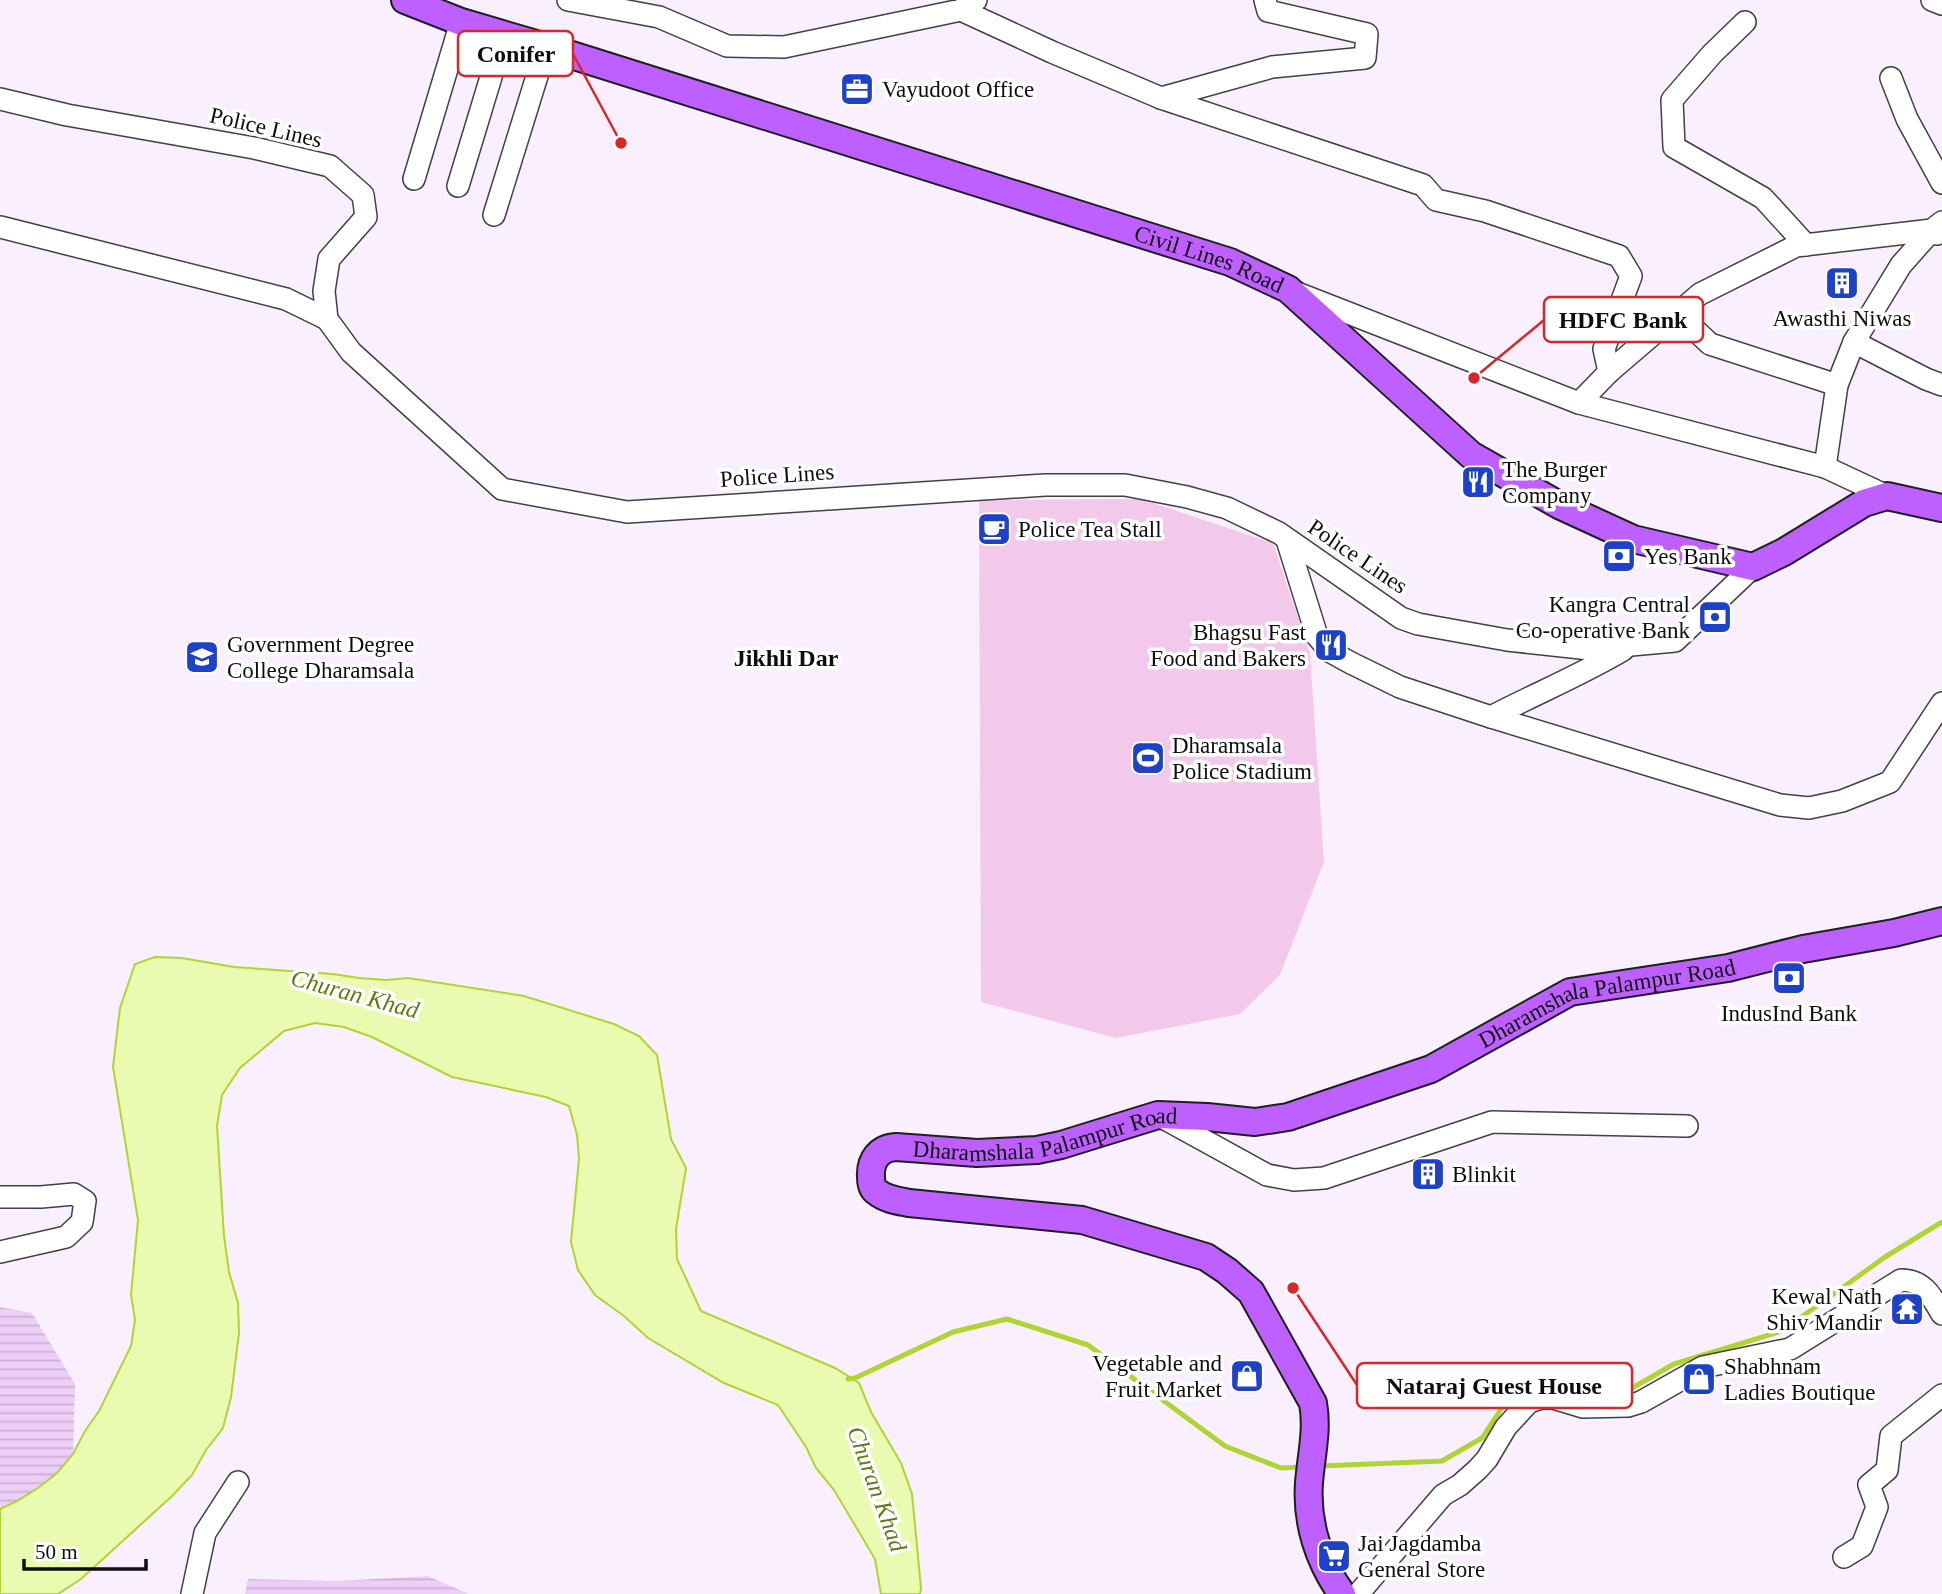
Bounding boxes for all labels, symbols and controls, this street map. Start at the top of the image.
callout: Conifer [458,31,573,76]
text: Conifer [477,41,556,67]
office icon: Vayudoot Office [838,70,876,108]
place label: Vayudoot Office [882,77,1034,102]
street label: Police Lines [207,102,324,153]
street label: Civil Lines Road [1131,221,1288,298]
building icon: Awasthi Niwas [1823,264,1861,302]
callout: HDFC Bank [1544,297,1703,342]
place label: Awasthi Niwas [1772,306,1912,331]
text: HDFC Bank [1559,307,1688,333]
place label: The Burger Company [1502,457,1607,508]
street label: Police Lines [719,459,835,492]
restaurant icon: The Burger Company [1459,463,1497,501]
cafe icon: Police Tea Stall [975,510,1013,548]
street label: Police Lines [1303,514,1412,599]
place label: Police Tea Stall [1018,517,1162,542]
bank icon: Yes Bank [1600,537,1638,575]
place label: Yes Bank [1644,544,1732,569]
place label: Kangra Central Co-operative Bank [1516,592,1690,643]
bank icon: Kangra Central Co-operative Bank [1696,598,1734,636]
place label: Bhagsu Fast Food and Bakers [1150,620,1307,671]
restaurant icon: Bhagsu Fast Food and Bakers [1312,626,1350,664]
place label: Government Degree College Dharamsala [227,632,414,683]
school or university icon: Government Degree College Dharamsala [183,638,221,676]
district label: Jikhli Dar [734,645,839,671]
place label: Dharamsala Police Stadium [1172,733,1312,784]
sports icon: Dharamsala Police Stadium [1129,739,1167,777]
street label: Dharamshala Palampur Road [1474,955,1739,1053]
bank icon: IndusInd Bank [1770,959,1808,997]
water label: Churan Khad [288,964,423,1024]
place label: IndusInd Bank [1721,1001,1858,1026]
street label: Dharamshala Palampur Road [912,1103,1178,1166]
building icon: Blinkit [1409,1155,1447,1193]
place label: Blinkit [1452,1162,1517,1187]
place label: Kewal Nath Shiv Mandir [1766,1284,1882,1335]
temple icon: Kewal Nath Shiv Mandir [1888,1290,1926,1328]
place label: Vegetable and Fruit Market [1092,1351,1223,1402]
place label: Shabhnam Ladies Boutique [1724,1354,1875,1405]
shop icon: Vegetable and Fruit Market [1228,1357,1266,1395]
shop icon: Shabhnam Ladies Boutique [1680,1360,1718,1398]
callout: Nataraj Guest House [1357,1363,1632,1408]
text: Nataraj Guest House [1386,1373,1602,1399]
water label: Churan Khad [842,1423,912,1556]
scale bar [24,1528,147,1572]
place label: Jai Jagdamba General Store [1358,1531,1485,1582]
supermarket icon: Jai Jagdamba General Store [1315,1537,1353,1575]
text: 50 m [35,1540,78,1564]

